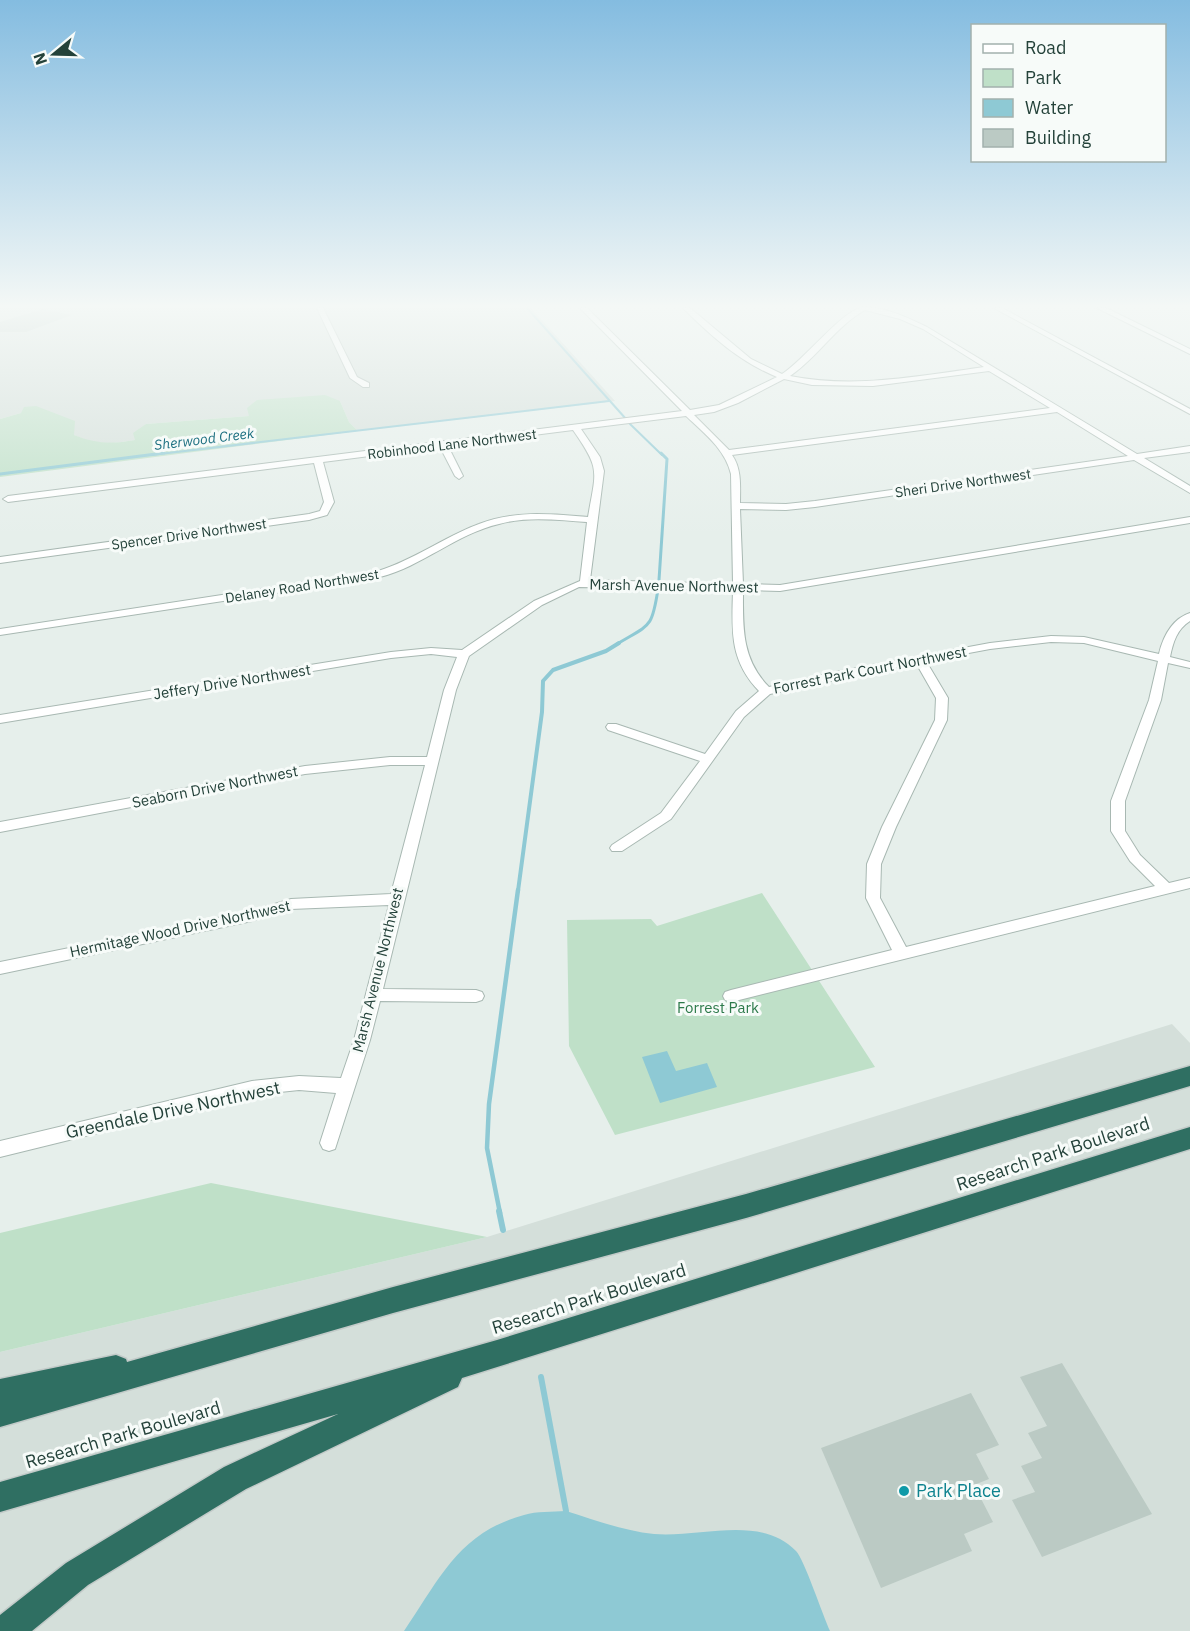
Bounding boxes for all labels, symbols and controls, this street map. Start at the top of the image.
north arrow [24,24,84,84]
legend [971,24,1166,162]
text: Road [1025,36,1066,59]
text: N [28,50,51,68]
text: Park [1025,66,1062,89]
text: Water [1025,96,1074,119]
text: Building [1025,126,1092,149]
water label: Sherwood Creek [153,424,256,454]
street label: Robinhood Lane Northwest [366,425,538,463]
street label: Sheri Drive Northwest [894,465,1032,501]
street label: Spencer Drive Northwest [110,514,268,554]
street label: Delaney Road Northwest [224,565,380,607]
street label: Marsh Avenue Northwest [589,575,759,596]
street label: Forrest Park Court Northwest [772,641,968,698]
street label: Jeffery Drive Northwest [152,660,312,703]
street label: Seaborn Drive Northwest [130,761,299,812]
street label: Marsh Avenue Northwest [348,886,407,1054]
street label: Hermitage Wood Drive Northwest [68,896,292,961]
park label: Forrest Park [677,998,759,1017]
street label: Greendale Drive Northwest [64,1076,282,1143]
street label: Research Park Boulevard [953,1111,1152,1196]
street label: Research Park Boulevard [489,1258,689,1339]
street label: Research Park Boulevard [23,1396,223,1473]
place label: Park Place [916,1479,1001,1502]
marker: Park Place [897,1484,911,1498]

